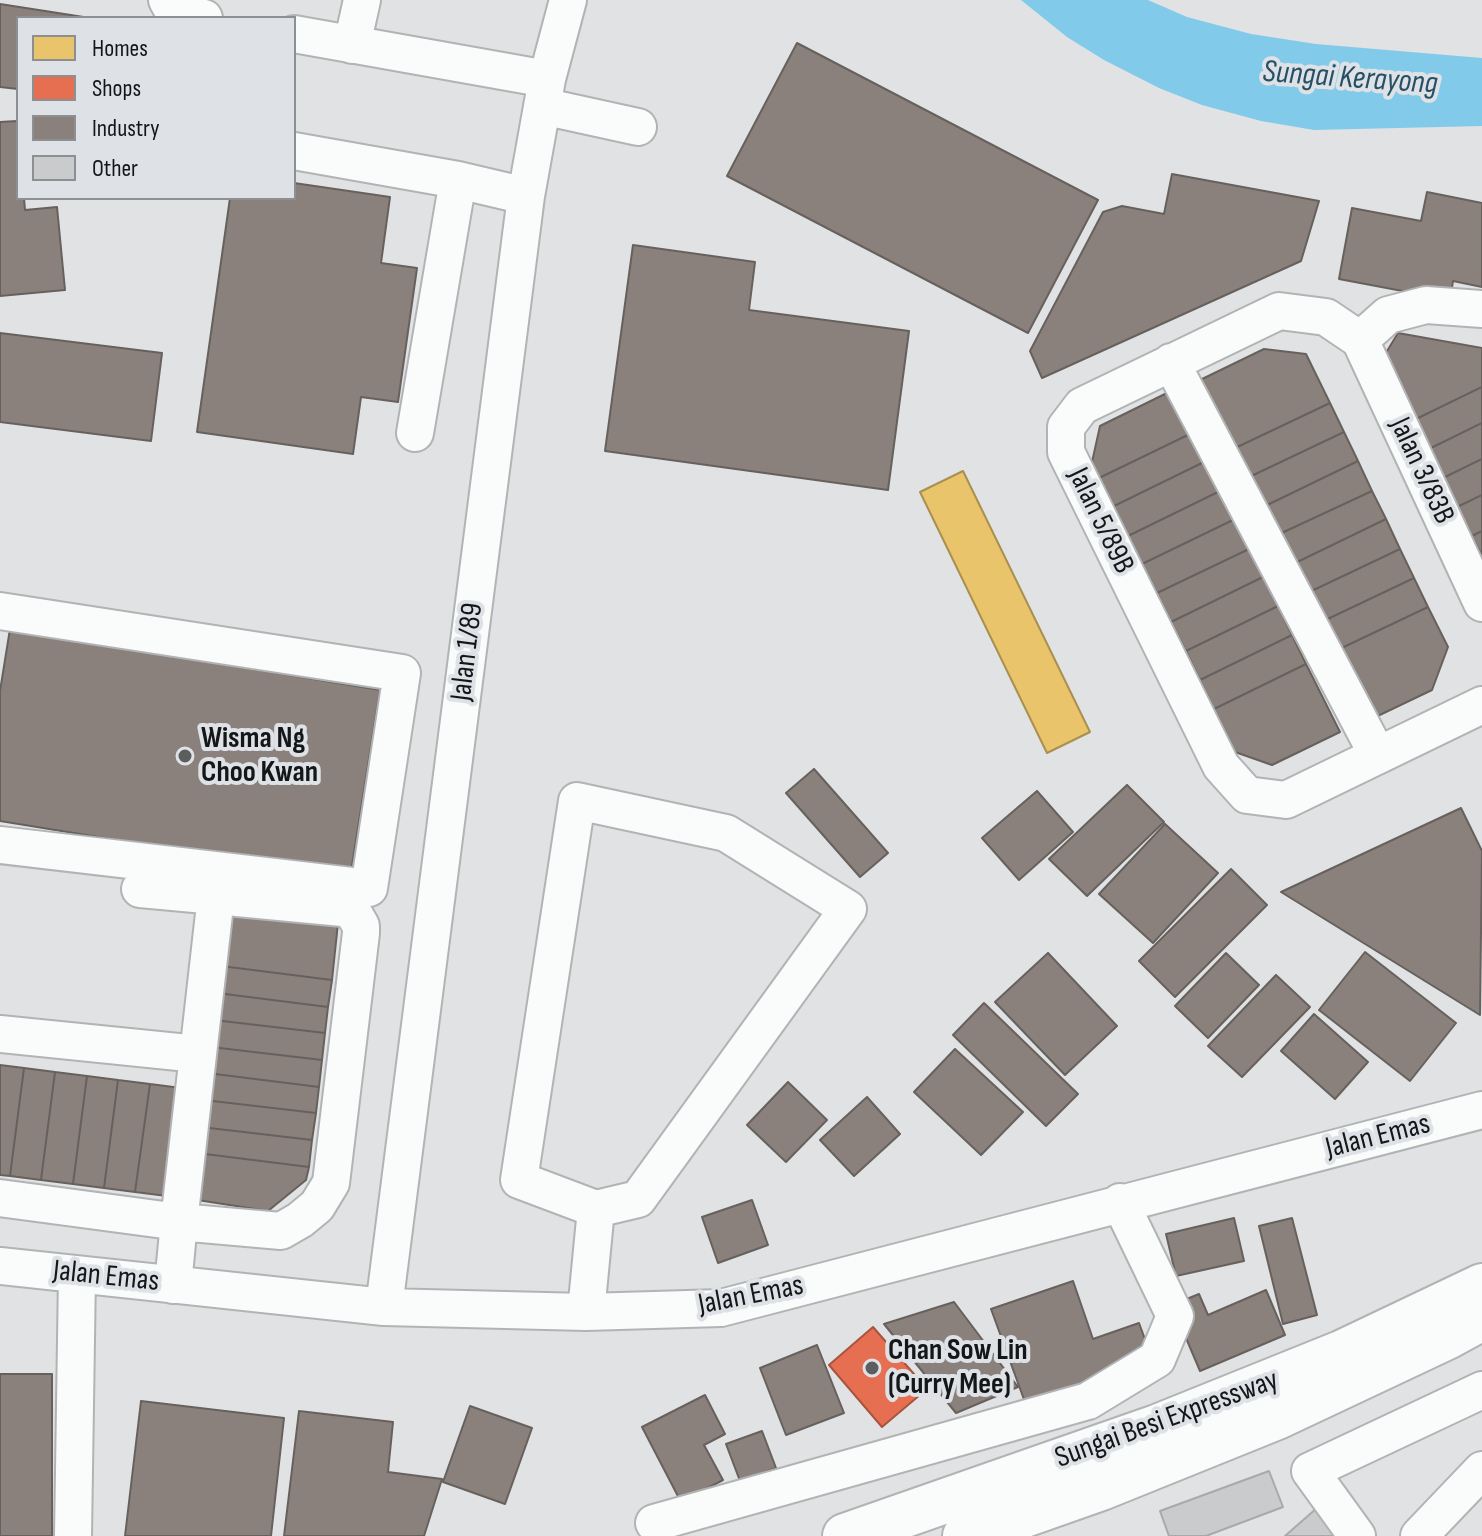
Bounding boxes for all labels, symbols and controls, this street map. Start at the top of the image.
legend [16,16,296,200]
text: Homes [92,34,148,63]
water label: Sungai Kerayong [1261,54,1439,104]
text: Shops [92,74,141,103]
text: Industry [92,114,159,143]
text: Other [92,154,138,183]
street label: Jalan 3/83B [1381,412,1461,530]
street label: Jalan 5/89B [1059,462,1141,580]
street label: Jalan 1/89 [444,601,492,703]
place label: Wisma Ng Choo Kwan [201,721,318,792]
marker: Wisma Ng Choo Kwan [176,747,194,765]
street label: Jalan Emas [1322,1107,1434,1167]
street label: Jalan Emas [51,1254,161,1300]
street label: Jalan Emas [695,1268,807,1324]
place label: Chan Sow Lin (Curry Mee) [888,1333,1028,1404]
marker: Chan Sow Lin (Curry Mee) [863,1359,881,1377]
street label: Sungai Besi Expressway [1050,1363,1284,1477]

